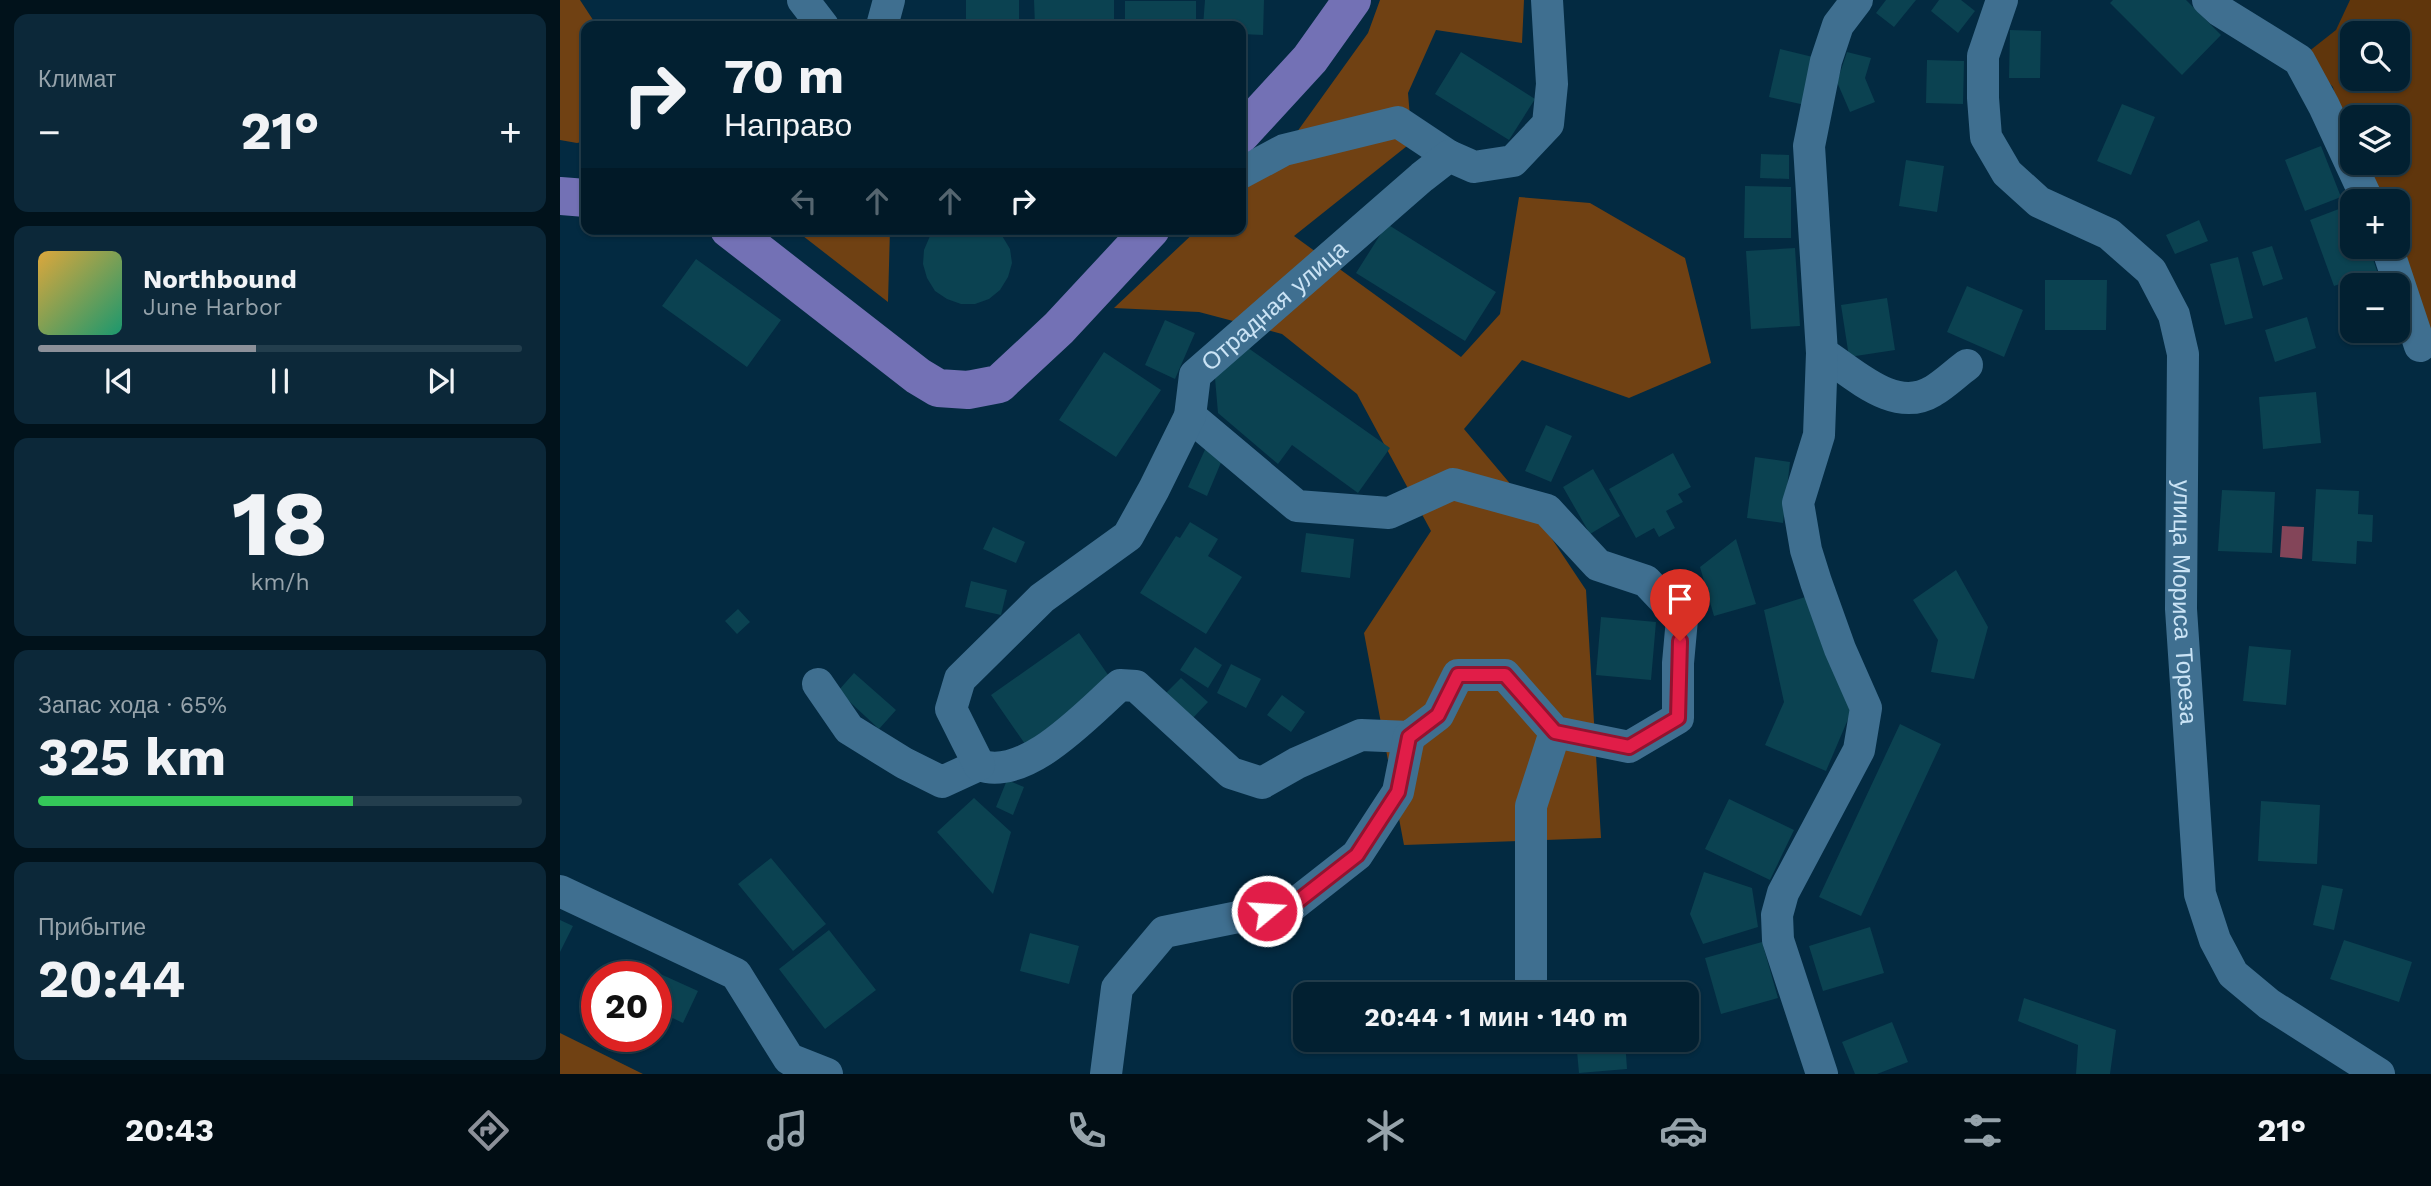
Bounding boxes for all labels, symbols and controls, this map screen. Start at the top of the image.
map controls [2340,21,2410,343]
button: search [2340,21,2410,91]
text: 70 m [724,47,844,105]
icon: right [609,49,700,140]
text: Климат [38,66,116,93]
text: 21° [240,101,320,162]
button: layers [2340,105,2410,175]
text: Направо [724,106,852,144]
text: − [38,110,61,154]
text: + [499,110,522,154]
icon: left [785,182,823,220]
icon: ahead [858,182,896,220]
icon: ahead [931,182,969,220]
icon: right [1004,182,1042,220]
button: + [2340,189,2410,259]
street label: Отрадная улица [1196,234,1354,377]
text: Northbound [143,264,297,294]
button: − [2340,273,2410,343]
text: June Harbor [143,294,282,321]
icon: previous [100,362,138,400]
icon: pause [261,362,299,400]
icon: next [422,362,460,400]
text: 18 [232,470,328,577]
street label: улица Мориса Тореза [2167,480,2203,726]
text: km/h [250,569,310,596]
pin [1650,569,1710,641]
icon: arrive [1661,580,1699,618]
text: Запас хода · 65% [38,692,227,719]
text: 325 km [38,727,226,788]
position arrow [1230,874,1304,948]
text: Прибытие [38,914,146,941]
text: 20:44 [38,949,185,1010]
speed limit sign: 20 [581,961,672,1052]
text: 20:44 · 1 мин · 140 m [1364,1002,1628,1032]
icon: directions [464,1106,513,1155]
icon: music [763,1106,812,1155]
icon: phone [1062,1106,1111,1155]
icon: climate [1361,1106,1410,1155]
icon: car [1659,1106,1708,1155]
icon: filters [1958,1106,2007,1155]
text: 20:43 [125,1111,214,1149]
text: 21° [2257,1111,2306,1149]

